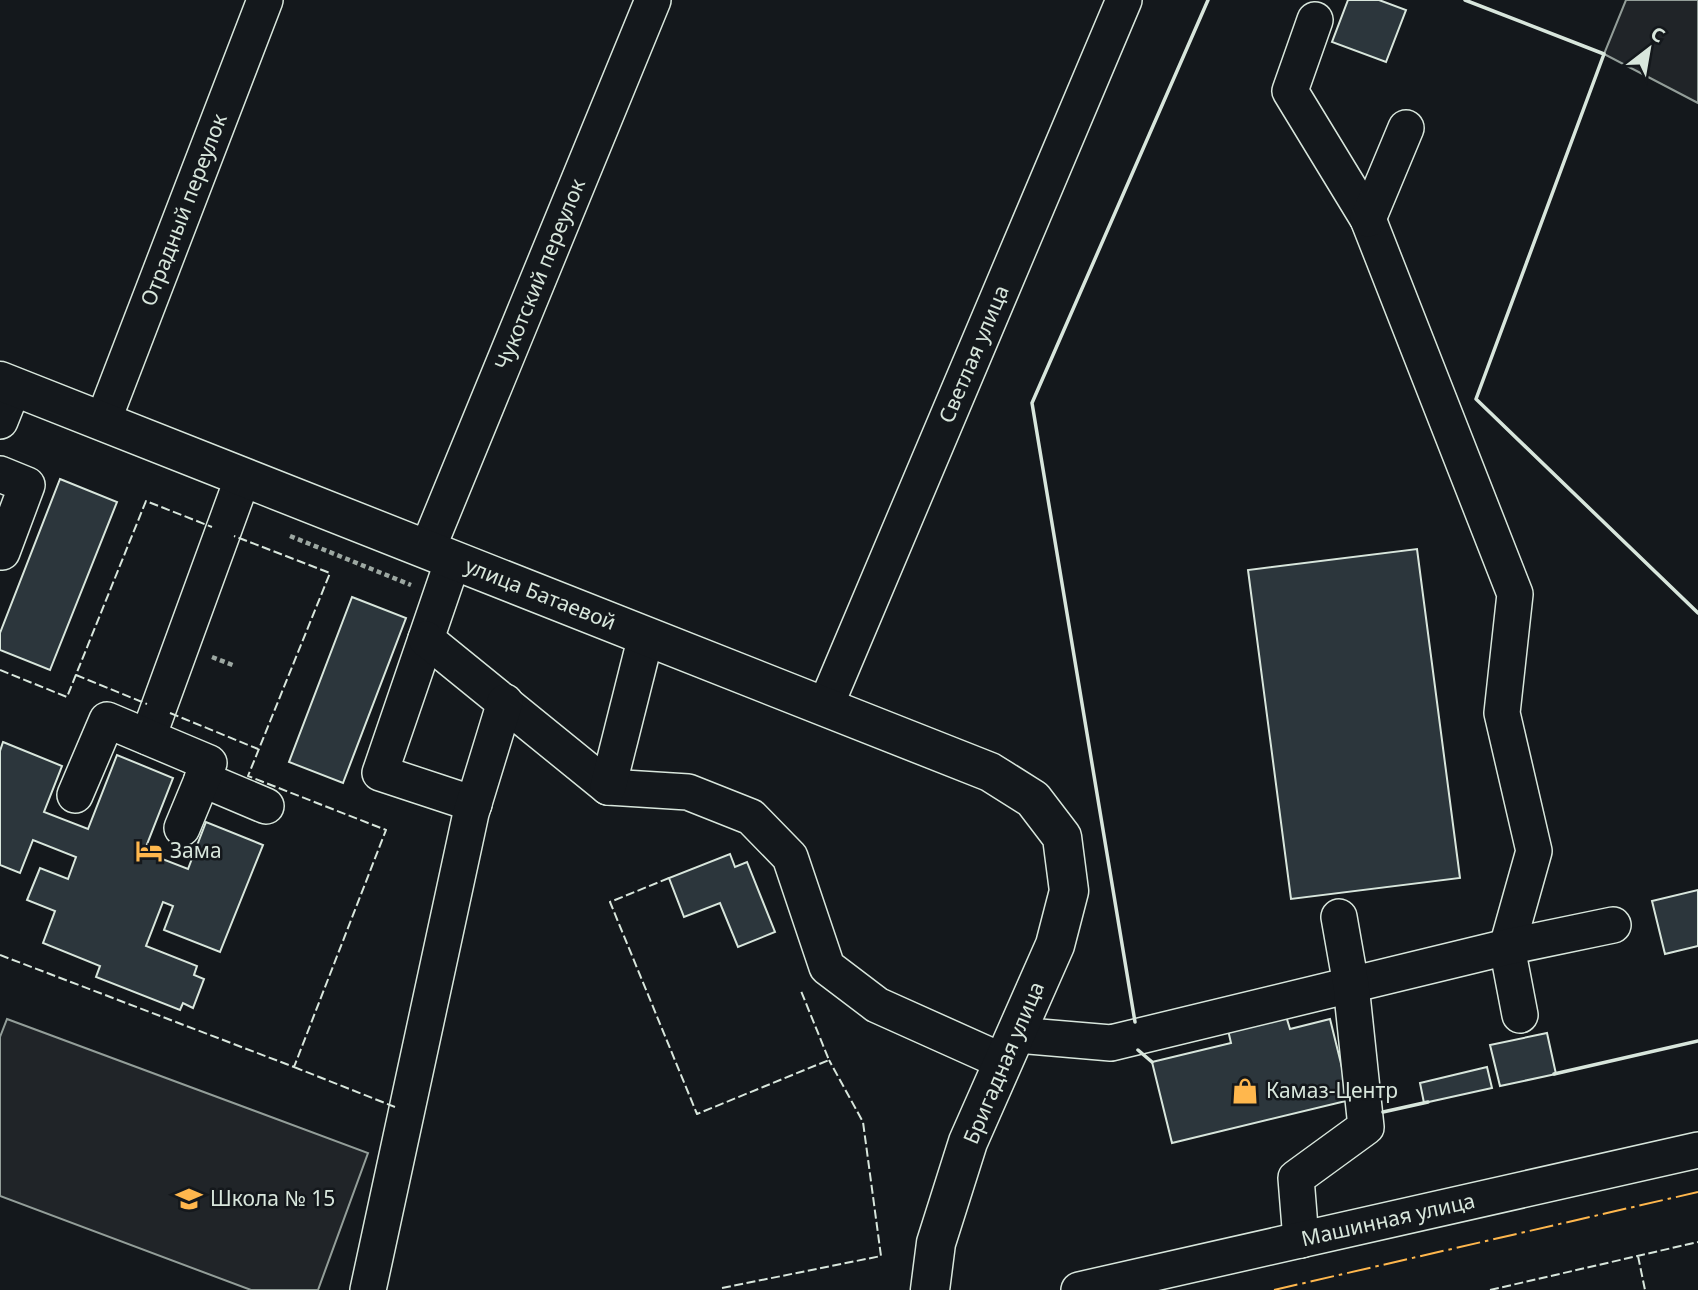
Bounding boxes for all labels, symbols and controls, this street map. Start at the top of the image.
north arrow [1614,14,1684,84]
text: С [1646,20,1670,49]
street label: Отрадный переулок [134,109,233,310]
street label: Чукотский переулок [488,174,591,374]
street label: Светлая улица [932,281,1015,427]
street label: улица Батаевой [461,551,620,636]
hotel icon: Зама [134,836,164,866]
place label: Зама [170,836,222,864]
street label: Бригадная улица [956,977,1050,1148]
shop icon: Камаз-Центр [1230,1076,1260,1106]
place label: Камаз-Центр [1266,1076,1398,1104]
school or university icon: Школа № 15 [174,1184,204,1214]
place label: Школа № 15 [210,1184,335,1212]
street label: Машинная улица [1298,1186,1477,1252]

